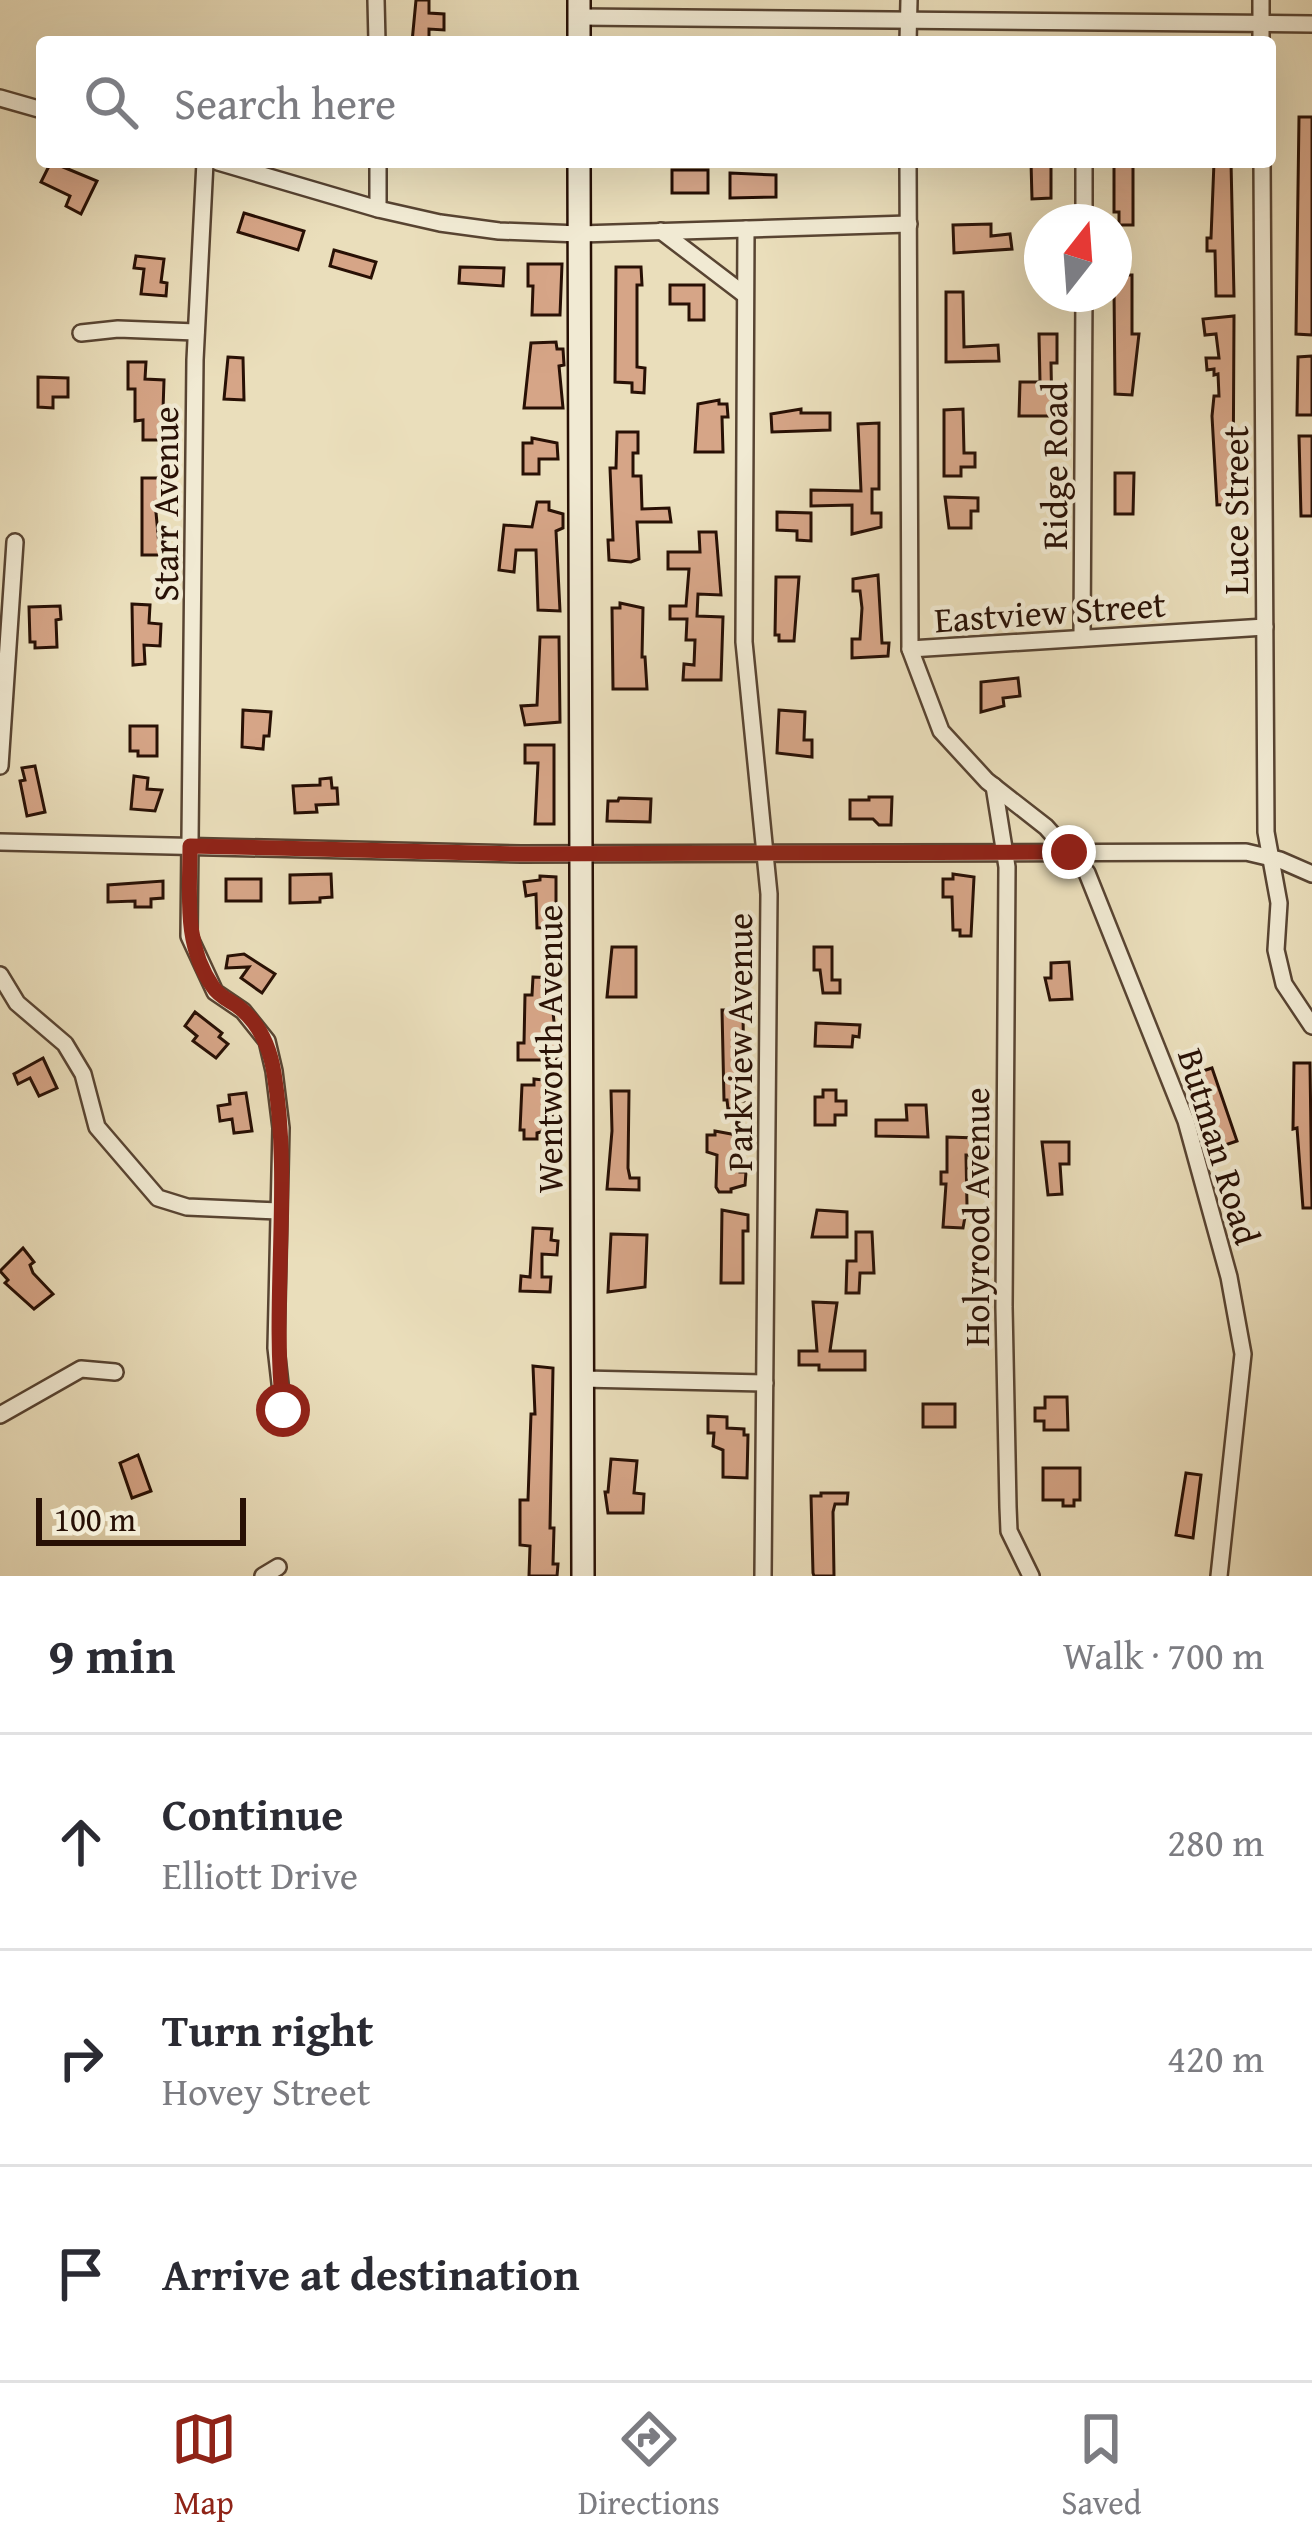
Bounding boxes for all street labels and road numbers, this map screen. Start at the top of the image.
street label: Ridge Road [1027,382,1080,550]
street label: Starr Avenue [138,406,191,602]
street label: Luce Street [1208,425,1261,594]
street label: Eastview Street [933,576,1168,646]
street label: Wentworth Avenue [522,905,575,1193]
street label: Parkview Avenue [712,913,765,1171]
street label: Butman Road [1165,1041,1275,1251]
street label: Holyrood Avenue [949,1087,1002,1347]

